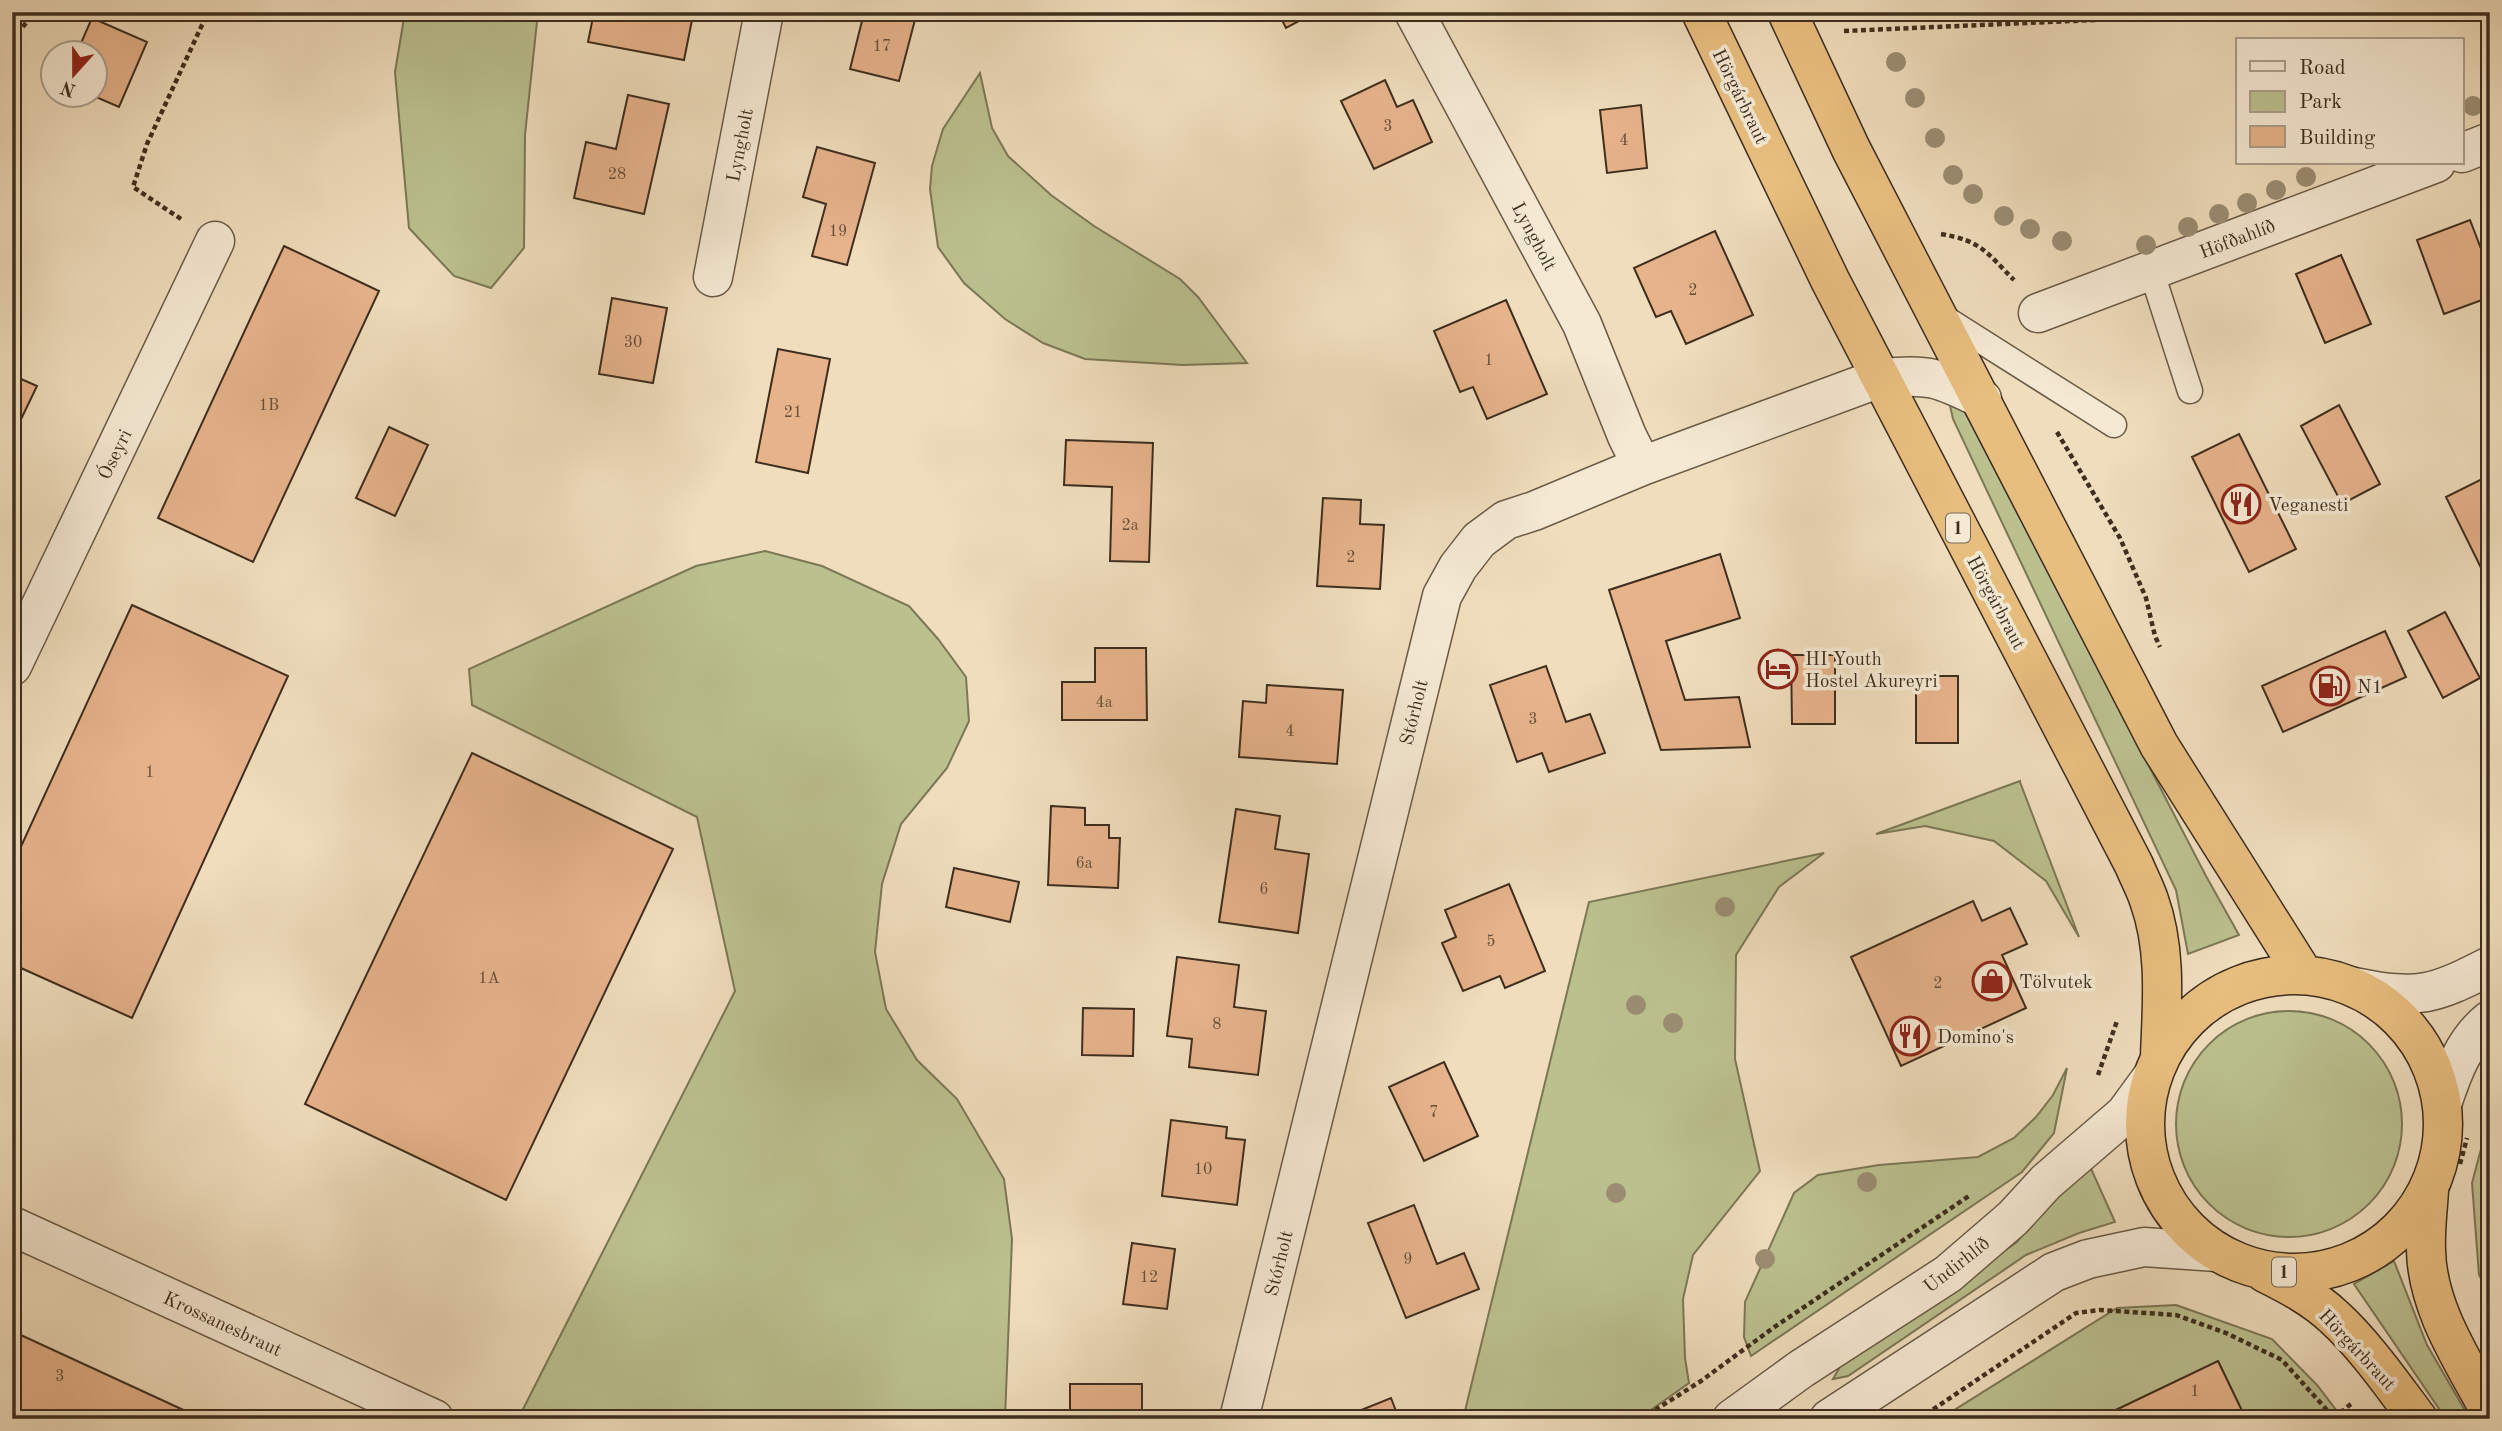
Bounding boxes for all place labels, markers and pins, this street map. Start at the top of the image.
restaurant icon: Veganesti [2220,483,2262,525]
place label: Veganesti [2268,497,2348,516]
hotel icon: HI Youth Hostel Akureyri [1757,648,1799,690]
place label: HI Youth Hostel Akureyri [1805,651,1938,692]
fuel station icon: N1 [2309,665,2351,707]
place label: N1 [2357,679,2383,698]
shop icon: Tölvutek [1971,960,2013,1002]
place label: Tölvutek [2019,974,2093,993]
restaurant icon: Domino's [1889,1015,1931,1057]
place label: Domino's [1937,1029,2014,1048]

